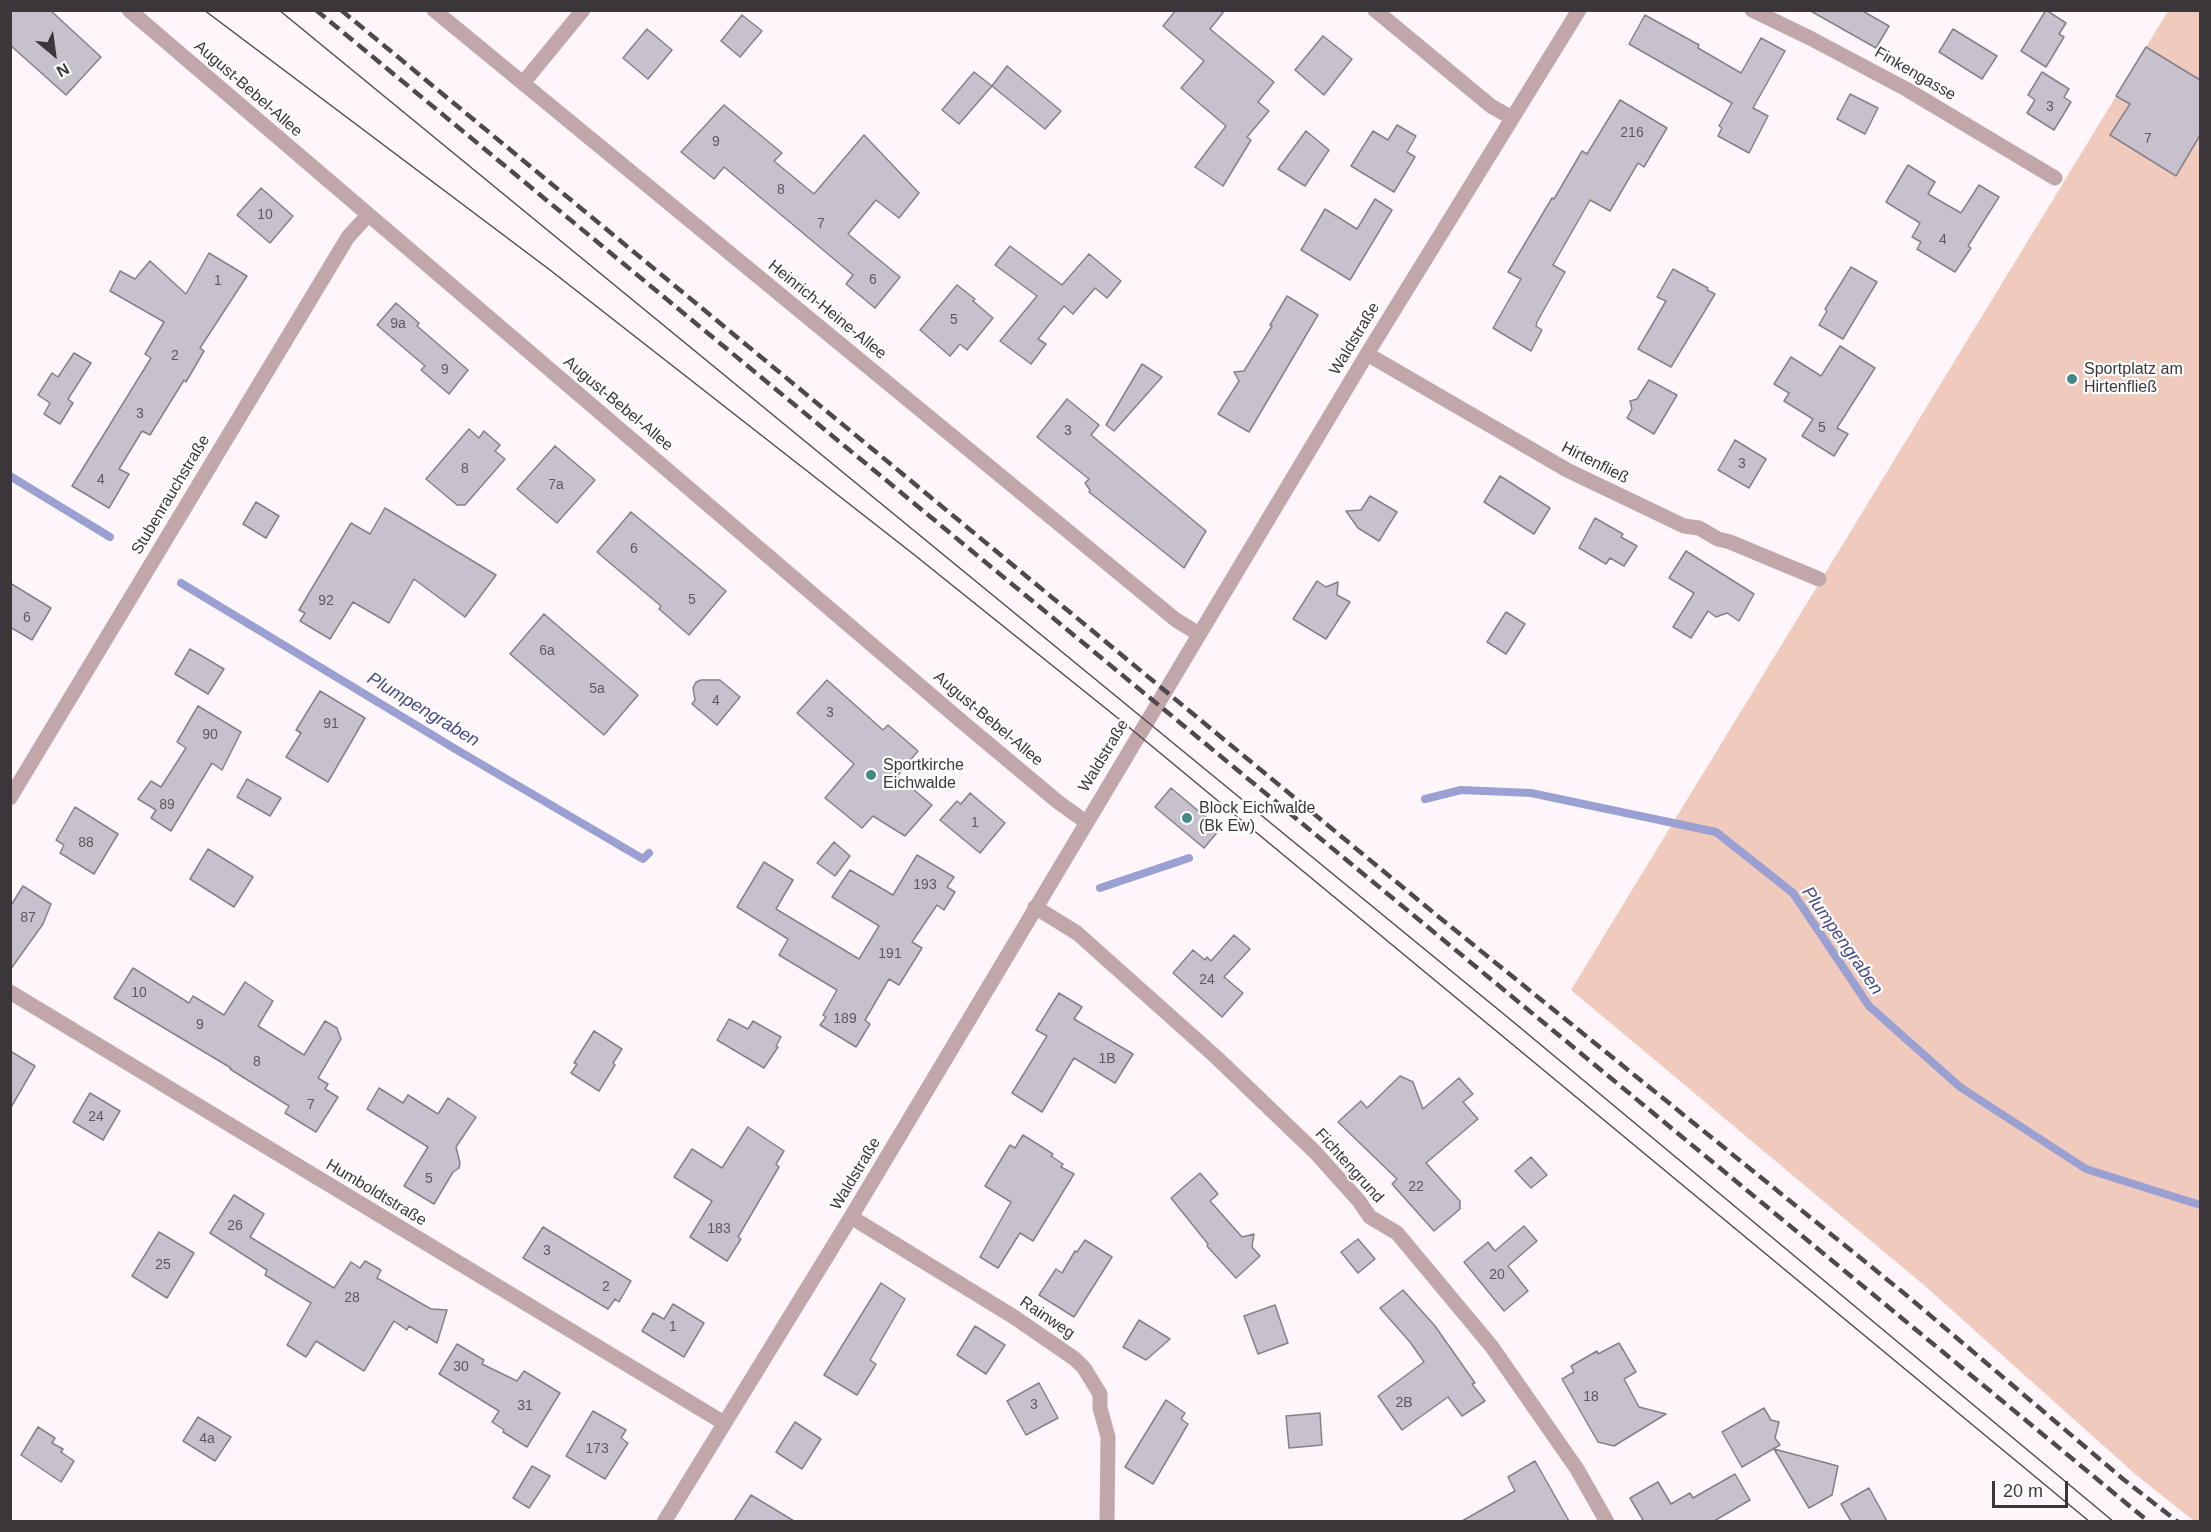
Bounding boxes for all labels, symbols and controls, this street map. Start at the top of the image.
north arrow [24,24,84,84]
street label: August-Bebel-Allee [190,37,306,141]
street label: Finkengasse [1871,43,1959,105]
text: N [54,60,72,80]
house number: 3 [2046,99,2054,115]
house number: 216 [1620,125,1644,141]
house number: 7 [2144,131,2152,147]
house number: 9 [712,134,720,150]
house number: 8 [777,182,785,198]
house number: 10 [257,207,273,223]
house number: 7 [817,216,825,232]
house number: 4 [1939,232,1947,248]
street label: Heinrich-Heine-Allee [764,256,890,364]
house number: 6 [869,272,877,288]
house number: 1 [214,273,222,289]
street label: Waldstraße [1326,299,1384,379]
house number: 5 [950,312,958,328]
house number: 9a [390,316,406,332]
house number: 2 [171,348,179,364]
street label: August-Bebel-Allee [559,353,677,455]
place label: Sportplatz am Hirtenfließ [2084,360,2183,398]
house number: 9 [441,362,449,378]
marker: Sportplatz am Hirtenfließ [2065,372,2079,386]
house number: 3 [136,406,144,422]
house number: 5 [1818,420,1826,436]
house number: 3 [1064,423,1072,439]
street label: Stubenrauchstraße [128,432,214,558]
street label: Hirtenfließ [1558,438,1632,488]
house number: 3 [1738,456,1746,472]
house number: 8 [461,461,469,477]
house number: 4 [97,472,105,488]
house number: 7a [548,477,564,493]
house number: 6 [630,541,638,557]
house number: 5 [688,592,696,608]
house number: 92 [318,593,334,609]
house number: 6 [23,610,31,626]
house number: 6a [539,643,555,659]
water label: Plumpengraben [363,668,483,752]
street label: August-Bebel-Allee [929,668,1047,770]
house number: 5a [589,681,605,697]
house number: 4 [712,693,720,709]
house number: 3 [826,705,834,721]
house number: 91 [323,716,339,732]
street label: Waldstraße [1075,716,1133,796]
house number: 90 [202,727,218,743]
place label: Sportkirche Eichwalde [883,756,964,794]
marker: Sportkirche Eichwalde [864,768,878,782]
house number: 89 [159,797,175,813]
place label: Block Eichwalde (Bk Ew) [1199,799,1316,837]
marker: Block Eichwalde (Bk Ew) [1180,811,1194,825]
house number: 1 [971,815,979,831]
house number: 88 [78,835,94,851]
house number: 193 [913,877,937,893]
water label: Plumpengraben [1797,883,1887,999]
house number: 87 [20,910,36,926]
house number: 191 [878,946,902,962]
house number: 24 [1199,972,1215,988]
house number: 10 [131,985,147,1001]
house number: 189 [833,1011,857,1027]
house number: 9 [196,1017,204,1033]
house number: 1B [1098,1051,1116,1067]
house number: 8 [253,1054,261,1070]
house number: 7 [307,1097,315,1113]
house number: 24 [88,1109,104,1125]
street label: Fichtengrund [1311,1125,1387,1207]
street label: Waldstraße [827,1134,885,1214]
street label: Humboldtstraße [322,1155,430,1231]
house number: 5 [425,1171,433,1187]
house number: 22 [1408,1179,1424,1195]
house number: 26 [227,1218,243,1234]
house number: 183 [707,1221,731,1237]
house number: 3 [543,1243,551,1259]
house number: 25 [155,1257,171,1273]
house number: 20 [1489,1267,1505,1283]
house number: 2 [602,1279,610,1295]
house number: 28 [344,1290,360,1306]
street label: Rainweg [1016,1293,1078,1343]
house number: 1 [669,1319,677,1335]
house number: 30 [453,1359,469,1375]
house number: 18 [1583,1389,1599,1405]
house number: 2B [1395,1395,1413,1411]
house number: 3 [1030,1397,1038,1413]
house number: 31 [517,1398,533,1414]
house number: 4a [199,1431,215,1447]
house number: 173 [585,1441,609,1457]
scale bar [1995,1469,2072,1507]
text: 20 m [2003,1481,2043,1501]

